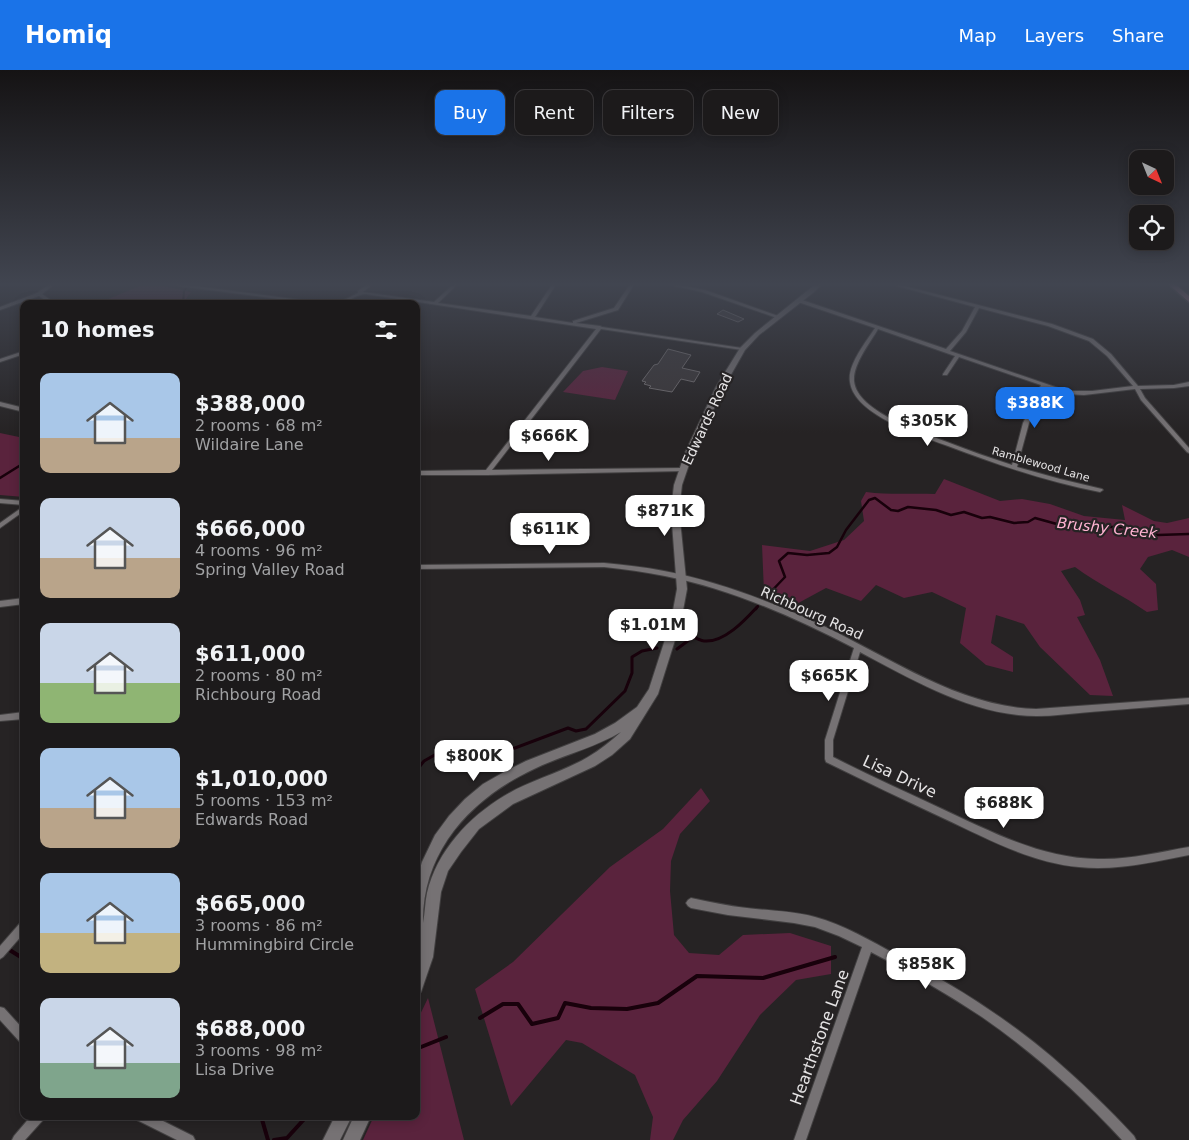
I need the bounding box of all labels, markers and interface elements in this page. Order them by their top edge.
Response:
text: Homiq [25,21,112,49]
text: Map [958,25,996,46]
text: Layers [1024,25,1084,46]
text: Share [1112,25,1164,46]
chip: Buy [435,90,505,135]
chip: Rent [515,90,593,135]
chip: Filters [603,90,693,135]
chip: New [703,90,778,135]
north arrow [1129,150,1174,195]
map controls [1129,150,1174,250]
button: locate [1129,205,1174,250]
icon: filters [372,316,400,344]
text: 10 homes [40,318,155,342]
street label: Edwards Road [679,371,735,467]
pin: $388K [1000,386,1070,429]
text: $388,000 [195,392,305,416]
icon: home [80,393,140,453]
text: $388K [1007,393,1063,412]
pin: $305K [893,404,963,447]
text: $305K [900,411,956,430]
text: 2 rooms · 68 m² [195,416,323,435]
pin: $666K [514,420,584,462]
text: $666K [521,426,577,445]
text: Wildaire Lane [195,435,304,454]
street label: Ramblewood Lane [990,444,1092,485]
pin: $871K [630,494,700,537]
text: $871K [637,501,693,520]
pin: $611K [515,512,585,555]
water label: Brushy Creek [1056,514,1159,542]
text: $666,000 [195,517,305,541]
icon: home [80,518,140,578]
text: $611K [522,519,578,538]
text: 4 rooms · 96 m² [195,541,323,560]
text: Spring Valley Road [195,560,345,579]
street label: Richbourg Road [758,583,866,643]
pin: $1.01M [612,608,694,651]
text: $1.01M [620,615,686,634]
text: $611,000 [195,642,305,666]
icon: home [80,643,140,703]
pin: $665K [794,660,864,702]
text: 2 rooms · 80 m² [195,666,323,685]
text: $665K [801,666,857,685]
text: Richbourg Road [195,685,321,704]
pin: $800K [439,740,509,782]
text: $800K [446,746,502,765]
street label: Lisa Drive [860,751,940,802]
text: $1,010,000 [195,767,328,791]
icon: home [80,768,140,828]
pin: $688K [969,786,1039,829]
text: 5 rooms · 153 m² [195,791,333,810]
text: $688K [976,793,1032,812]
text: Edwards Road [195,810,308,829]
text: $665,000 [195,892,305,916]
icon: home [80,893,140,953]
text: 3 rooms · 86 m² [195,916,323,935]
text: Hummingbird Circle [195,935,354,954]
pin: $858K [891,948,961,990]
text: $858K [898,954,954,973]
street label: Hearthstone Lane [786,967,853,1108]
text: $688,000 [195,1017,305,1041]
icon: home [80,1018,140,1078]
text: 3 rooms · 98 m² [195,1041,323,1060]
text: Lisa Drive [195,1060,274,1079]

